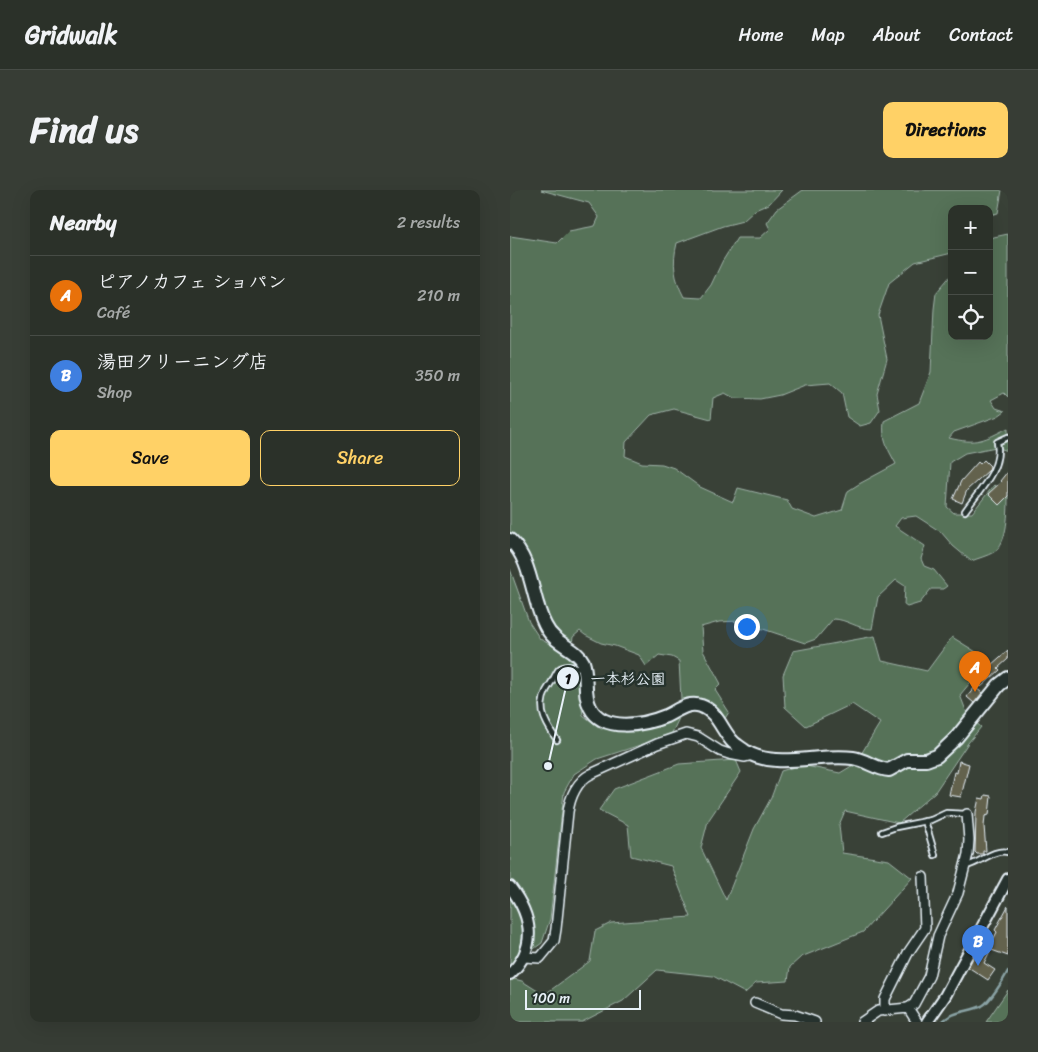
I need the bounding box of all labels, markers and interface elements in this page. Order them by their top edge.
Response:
text: Gridwalk [25,14,117,56]
text: Home [739,19,784,51]
text: Map [812,19,845,51]
text: About [873,19,921,51]
text: Contact [949,19,1013,51]
text: Find us [30,99,138,161]
button: Directions [883,102,1008,158]
text: Nearby [50,204,116,242]
map controls [948,205,993,340]
button: + [948,205,993,250]
text: 2 results [397,208,460,237]
button: − [948,250,993,295]
text: ピアノカフェ ショパン [97,265,287,298]
text: A [61,281,71,310]
text: 210 m [417,281,460,310]
button: locate [948,295,993,340]
text: Café [97,298,130,327]
text: 湯田クリーニング店 [97,345,268,378]
text: B [61,361,71,390]
text: 350 m [415,361,460,390]
text: Shop [97,378,132,407]
button: Save [50,430,250,486]
button: Share [260,430,460,486]
your location [734,614,760,640]
pin: A [959,651,991,692]
callout: 一本杉公園 [556,663,676,693]
text: 1 [565,666,572,692]
text: 一本杉公園 [590,666,666,692]
pin: B [962,925,994,966]
text: 100 m [532,986,570,1011]
scale bar [525,987,641,1010]

